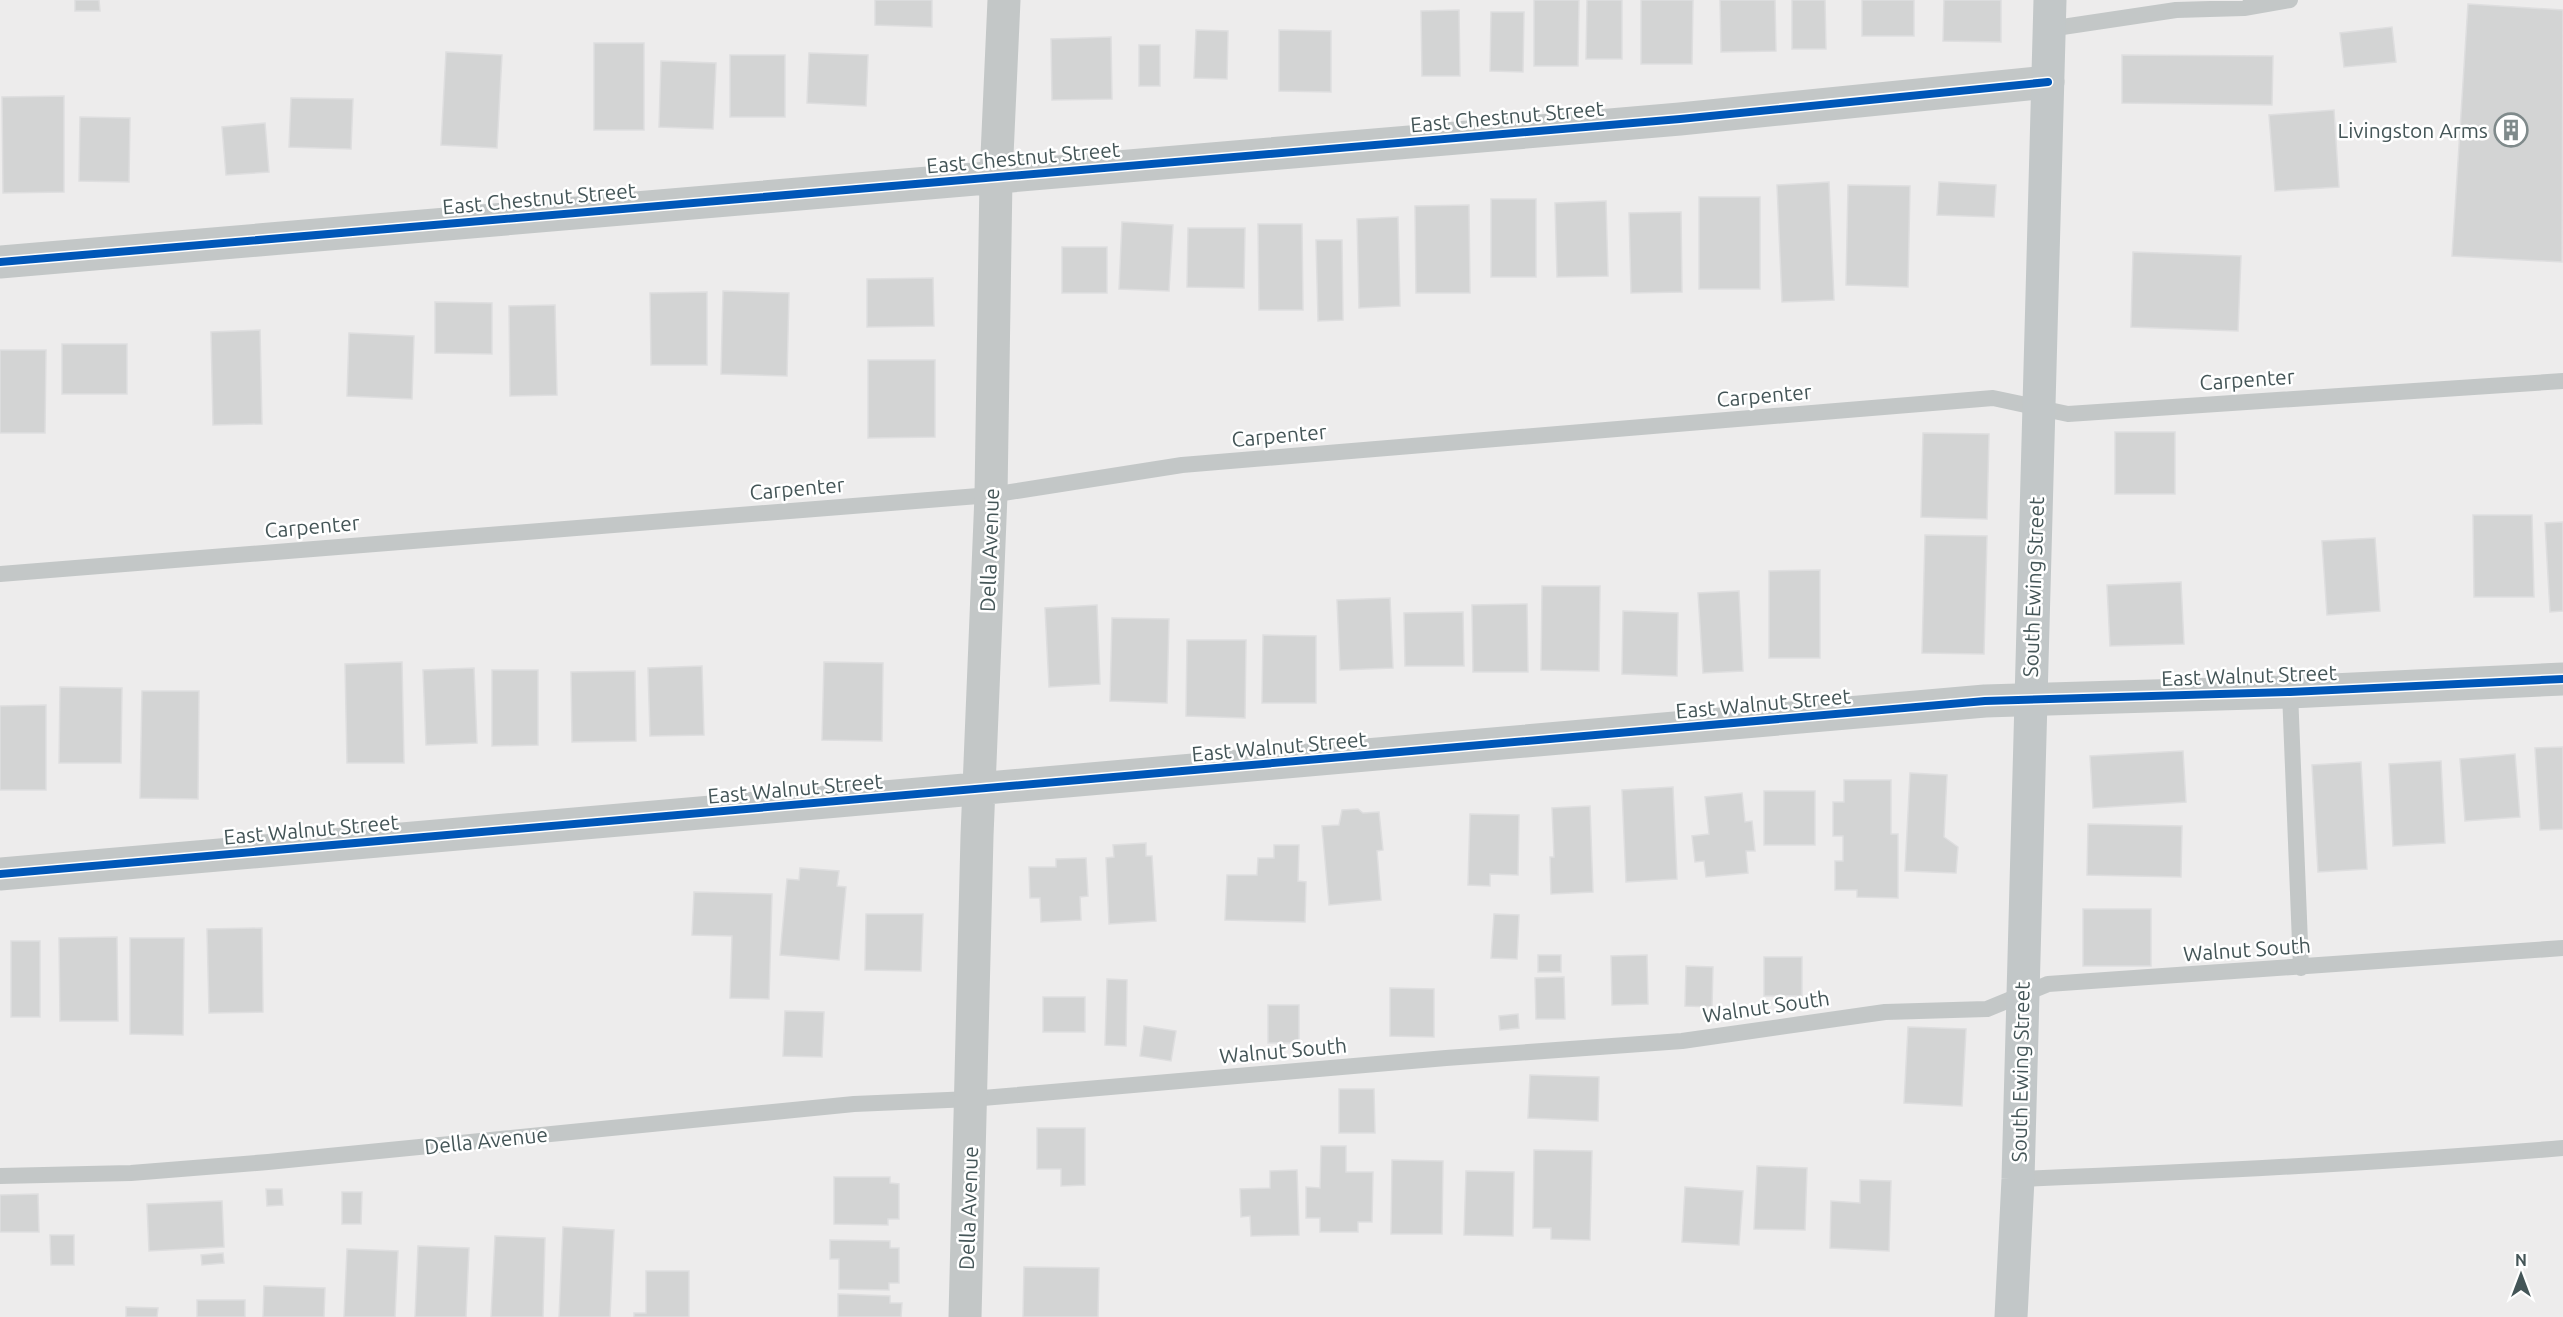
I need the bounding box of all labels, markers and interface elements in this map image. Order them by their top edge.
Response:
street label: East Chestnut Street [1409,96,1605,136]
building icon: Livingston Arms [2493,112,2529,148]
place label: Livingston Arms [2338,118,2488,142]
street label: East Chestnut Street [925,137,1121,177]
street label: East Chestnut Street [441,178,637,218]
street label: Carpenter [2199,364,2295,394]
street label: Carpenter [1715,379,1813,411]
street label: Carpenter [1230,419,1328,451]
street label: Carpenter [748,472,846,504]
street label: Della Avenue [975,488,1003,612]
street label: South Ewing Street [2018,496,2048,678]
street label: Carpenter [263,510,361,542]
street label: East Walnut Street [2161,660,2337,690]
street label: East Walnut Street [1674,683,1852,723]
street label: East Walnut Street [1190,726,1368,766]
street label: East Walnut Street [706,768,884,808]
street label: East Walnut Street [222,809,400,849]
street label: Walnut South [2182,933,2312,965]
street label: South Ewing Street [2006,981,2034,1163]
street label: Walnut South [1701,985,1831,1027]
street label: Walnut South [1218,1032,1348,1068]
street label: Della Avenue [423,1122,549,1158]
street label: Della Avenue [954,1146,982,1270]
north arrow [2491,1245,2551,1305]
text: N [2515,1251,2527,1269]

